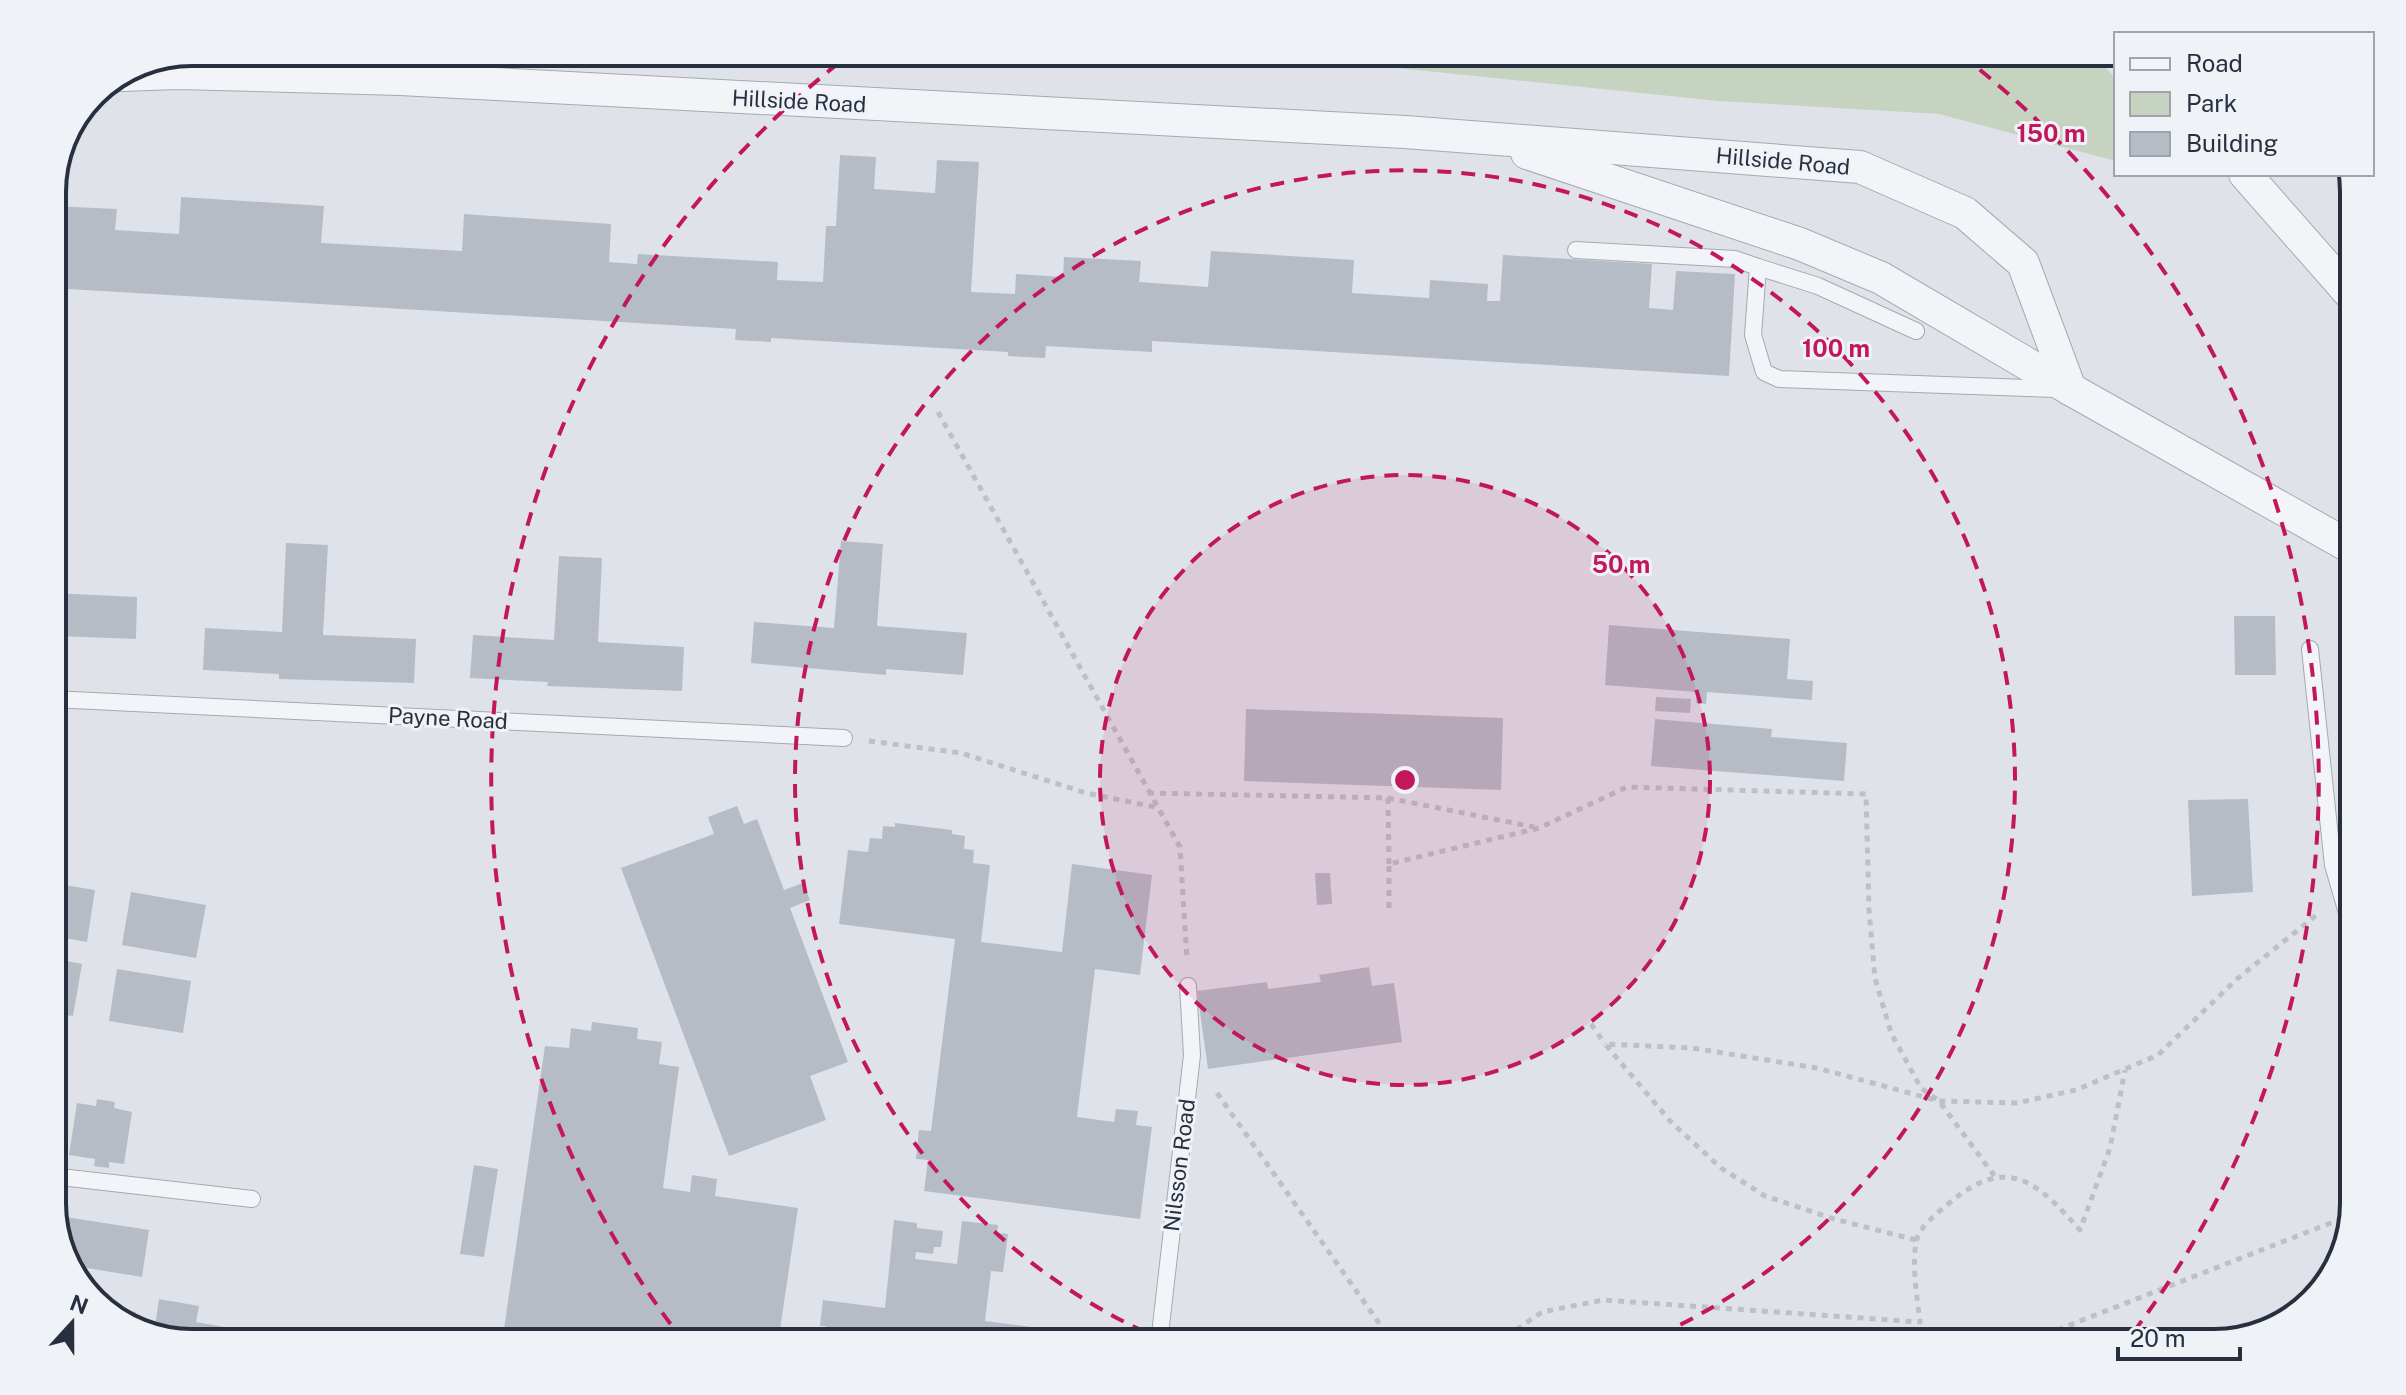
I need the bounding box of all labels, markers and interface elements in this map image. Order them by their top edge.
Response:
legend [2114,32,2374,176]
text: Road [2186,49,2243,77]
street label: Hillside Road [731,84,867,118]
text: Park [2186,89,2237,117]
text: 150 m [2017,119,2085,147]
text: Building [2186,129,2278,157]
street label: Hillside Road [1715,142,1851,180]
text: 100 m [1802,334,1870,362]
text: 50 m [1592,550,1650,578]
street label: Payne Road [387,702,509,734]
centre of rings [1391,766,1419,794]
street label: Nilsson Road [1158,1097,1200,1233]
north arrow [32,1283,112,1363]
text: N [66,1289,92,1320]
scale bar [2118,1311,2240,1361]
text: 20 m [2130,1324,2186,1352]

